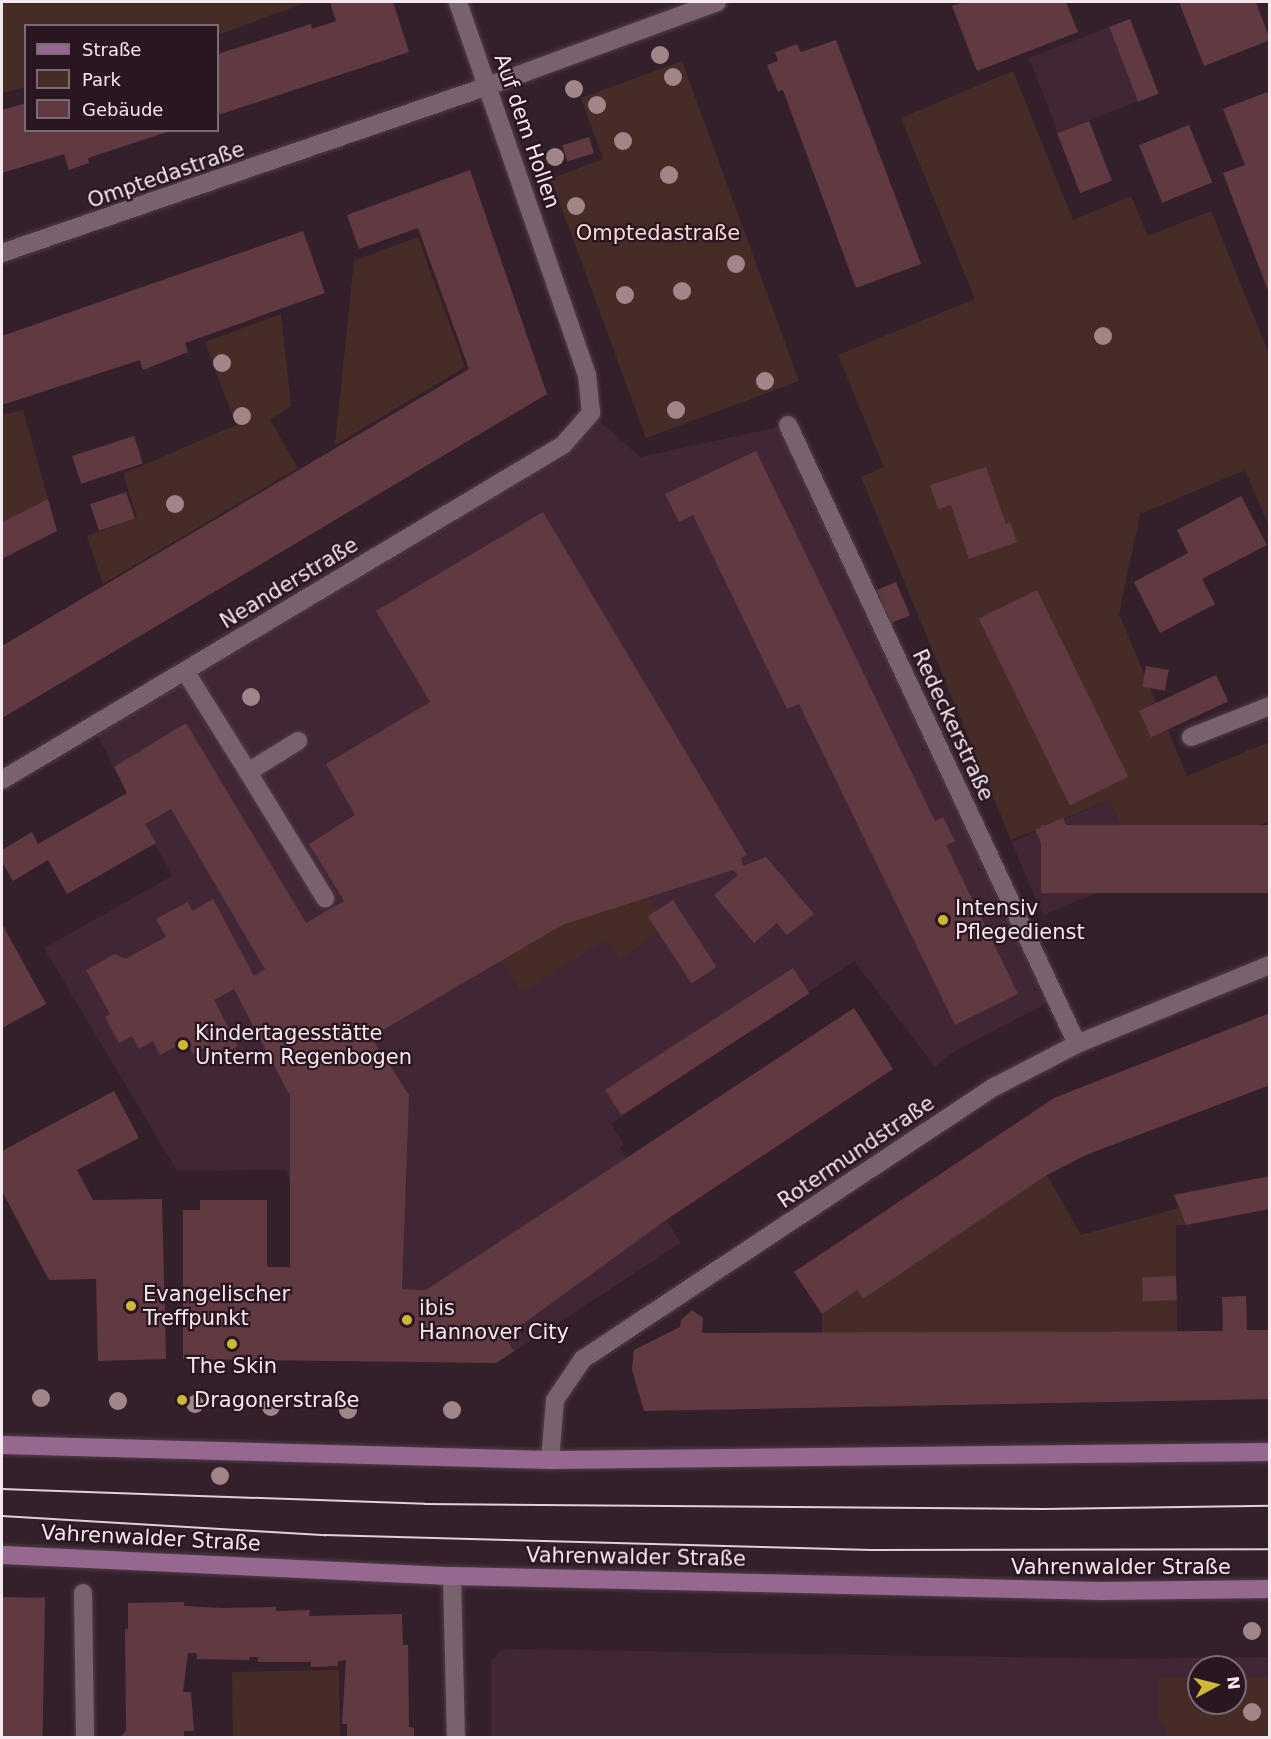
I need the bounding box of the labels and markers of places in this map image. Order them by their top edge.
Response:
place label: Intensiv Pflegedienst [955,895,1085,945]
marker: Intensiv Pflegedienst [936,913,950,927]
place label: Kindertagesstätte Unterm Regenbogen [195,1020,412,1070]
marker: Kindertagesstätte Unterm Regenbogen [176,1038,190,1052]
place label: Evangelischer Treffpunkt [143,1281,290,1331]
place label: ibis Hannover City [419,1295,569,1345]
marker: Evangelischer Treffpunkt [124,1299,138,1313]
marker: ibis Hannover City [400,1313,414,1327]
marker: The Skin [225,1337,239,1351]
place label: The Skin [187,1353,277,1379]
place label: Dragonerstraße [194,1387,360,1413]
marker: Dragonerstraße [175,1393,189,1407]

